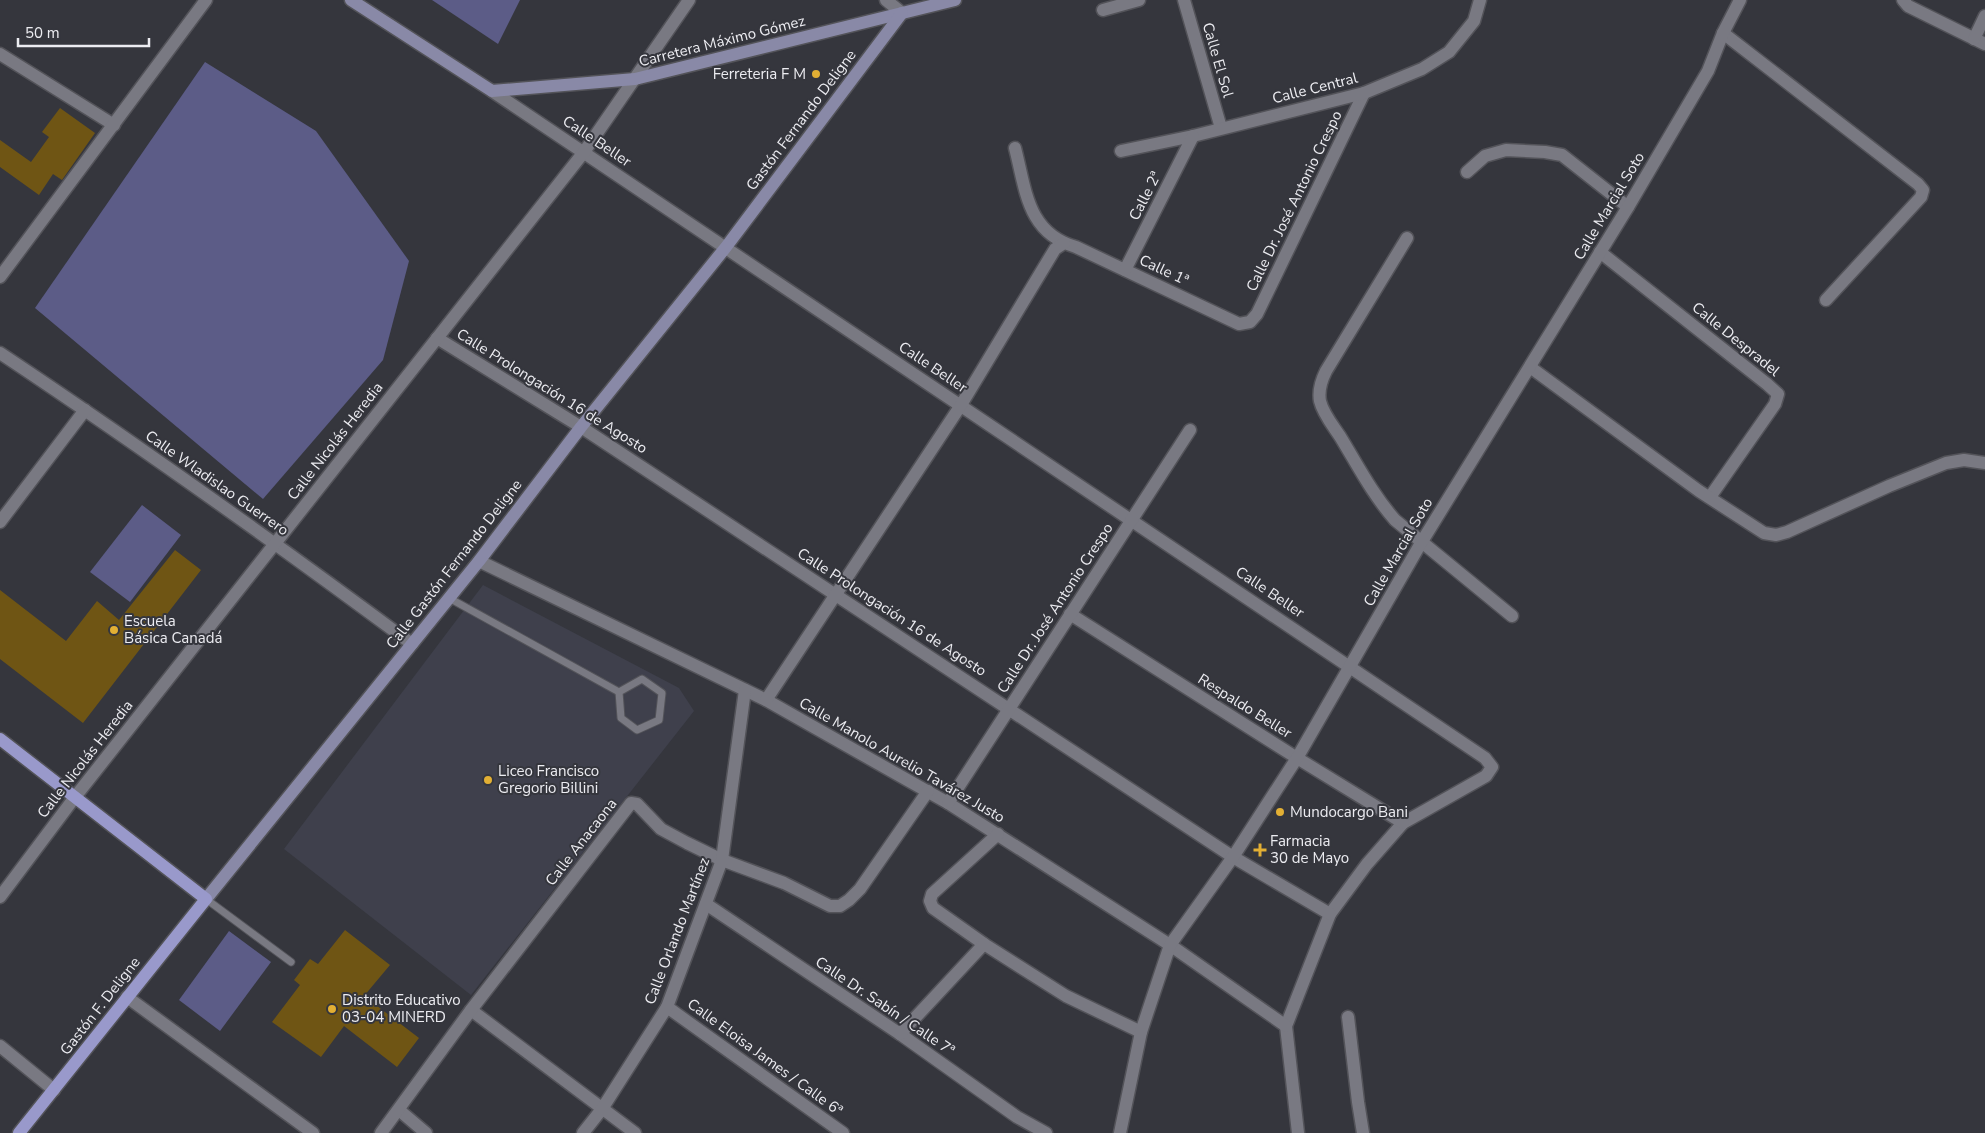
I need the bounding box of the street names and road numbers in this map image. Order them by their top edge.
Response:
street label: Carretera Máximo Gómez [637,11,807,71]
street label: Calle El Sol [1198,20,1238,101]
street label: Gastón Fernando Deligne [741,46,861,194]
street label: Calle Central [1270,68,1360,108]
street label: Calle Dr. José Antonio Crespo [1241,107,1347,295]
street label: Calle Beller [559,111,636,172]
street label: Calle Marcial Soto [1569,148,1649,264]
street label: Calle 2ª [1124,168,1166,224]
street label: Calle 1ª [1136,250,1192,290]
street label: Calle Despradel [1688,297,1785,381]
street label: Calle Prolongación 16 de Agosto [453,324,651,458]
street label: Calle Beller [895,337,972,398]
street label: Calle Nicolás Heredia [283,378,387,504]
street label: Calle Wladislao Guerrero [141,426,293,540]
street label: Calle Gastón Fernando Deligne [382,475,526,653]
street label: Calle Marcial Soto [1359,494,1437,610]
street label: Calle Dr. José Antonio Crespo [992,519,1118,697]
street label: Calle Prolongación 16 de Agosto [794,543,990,681]
street label: Calle Beller [1232,562,1309,623]
street label: Respaldo Beller [1194,669,1296,743]
street label: Calle Manolo Aurelio Tavárez Justo [795,693,1009,827]
street label: Calle Nicolás Heredia [33,696,137,822]
street label: Calle Anacaona [541,794,621,890]
street label: Calle Orlando Martínez [640,855,714,1007]
street label: Calle Dr. Sabín / Calle 7ª [811,952,959,1060]
street label: Gastón F. Deligne [55,953,145,1059]
street label: Calle Eloisa James / Calle 6ª [683,994,847,1120]

